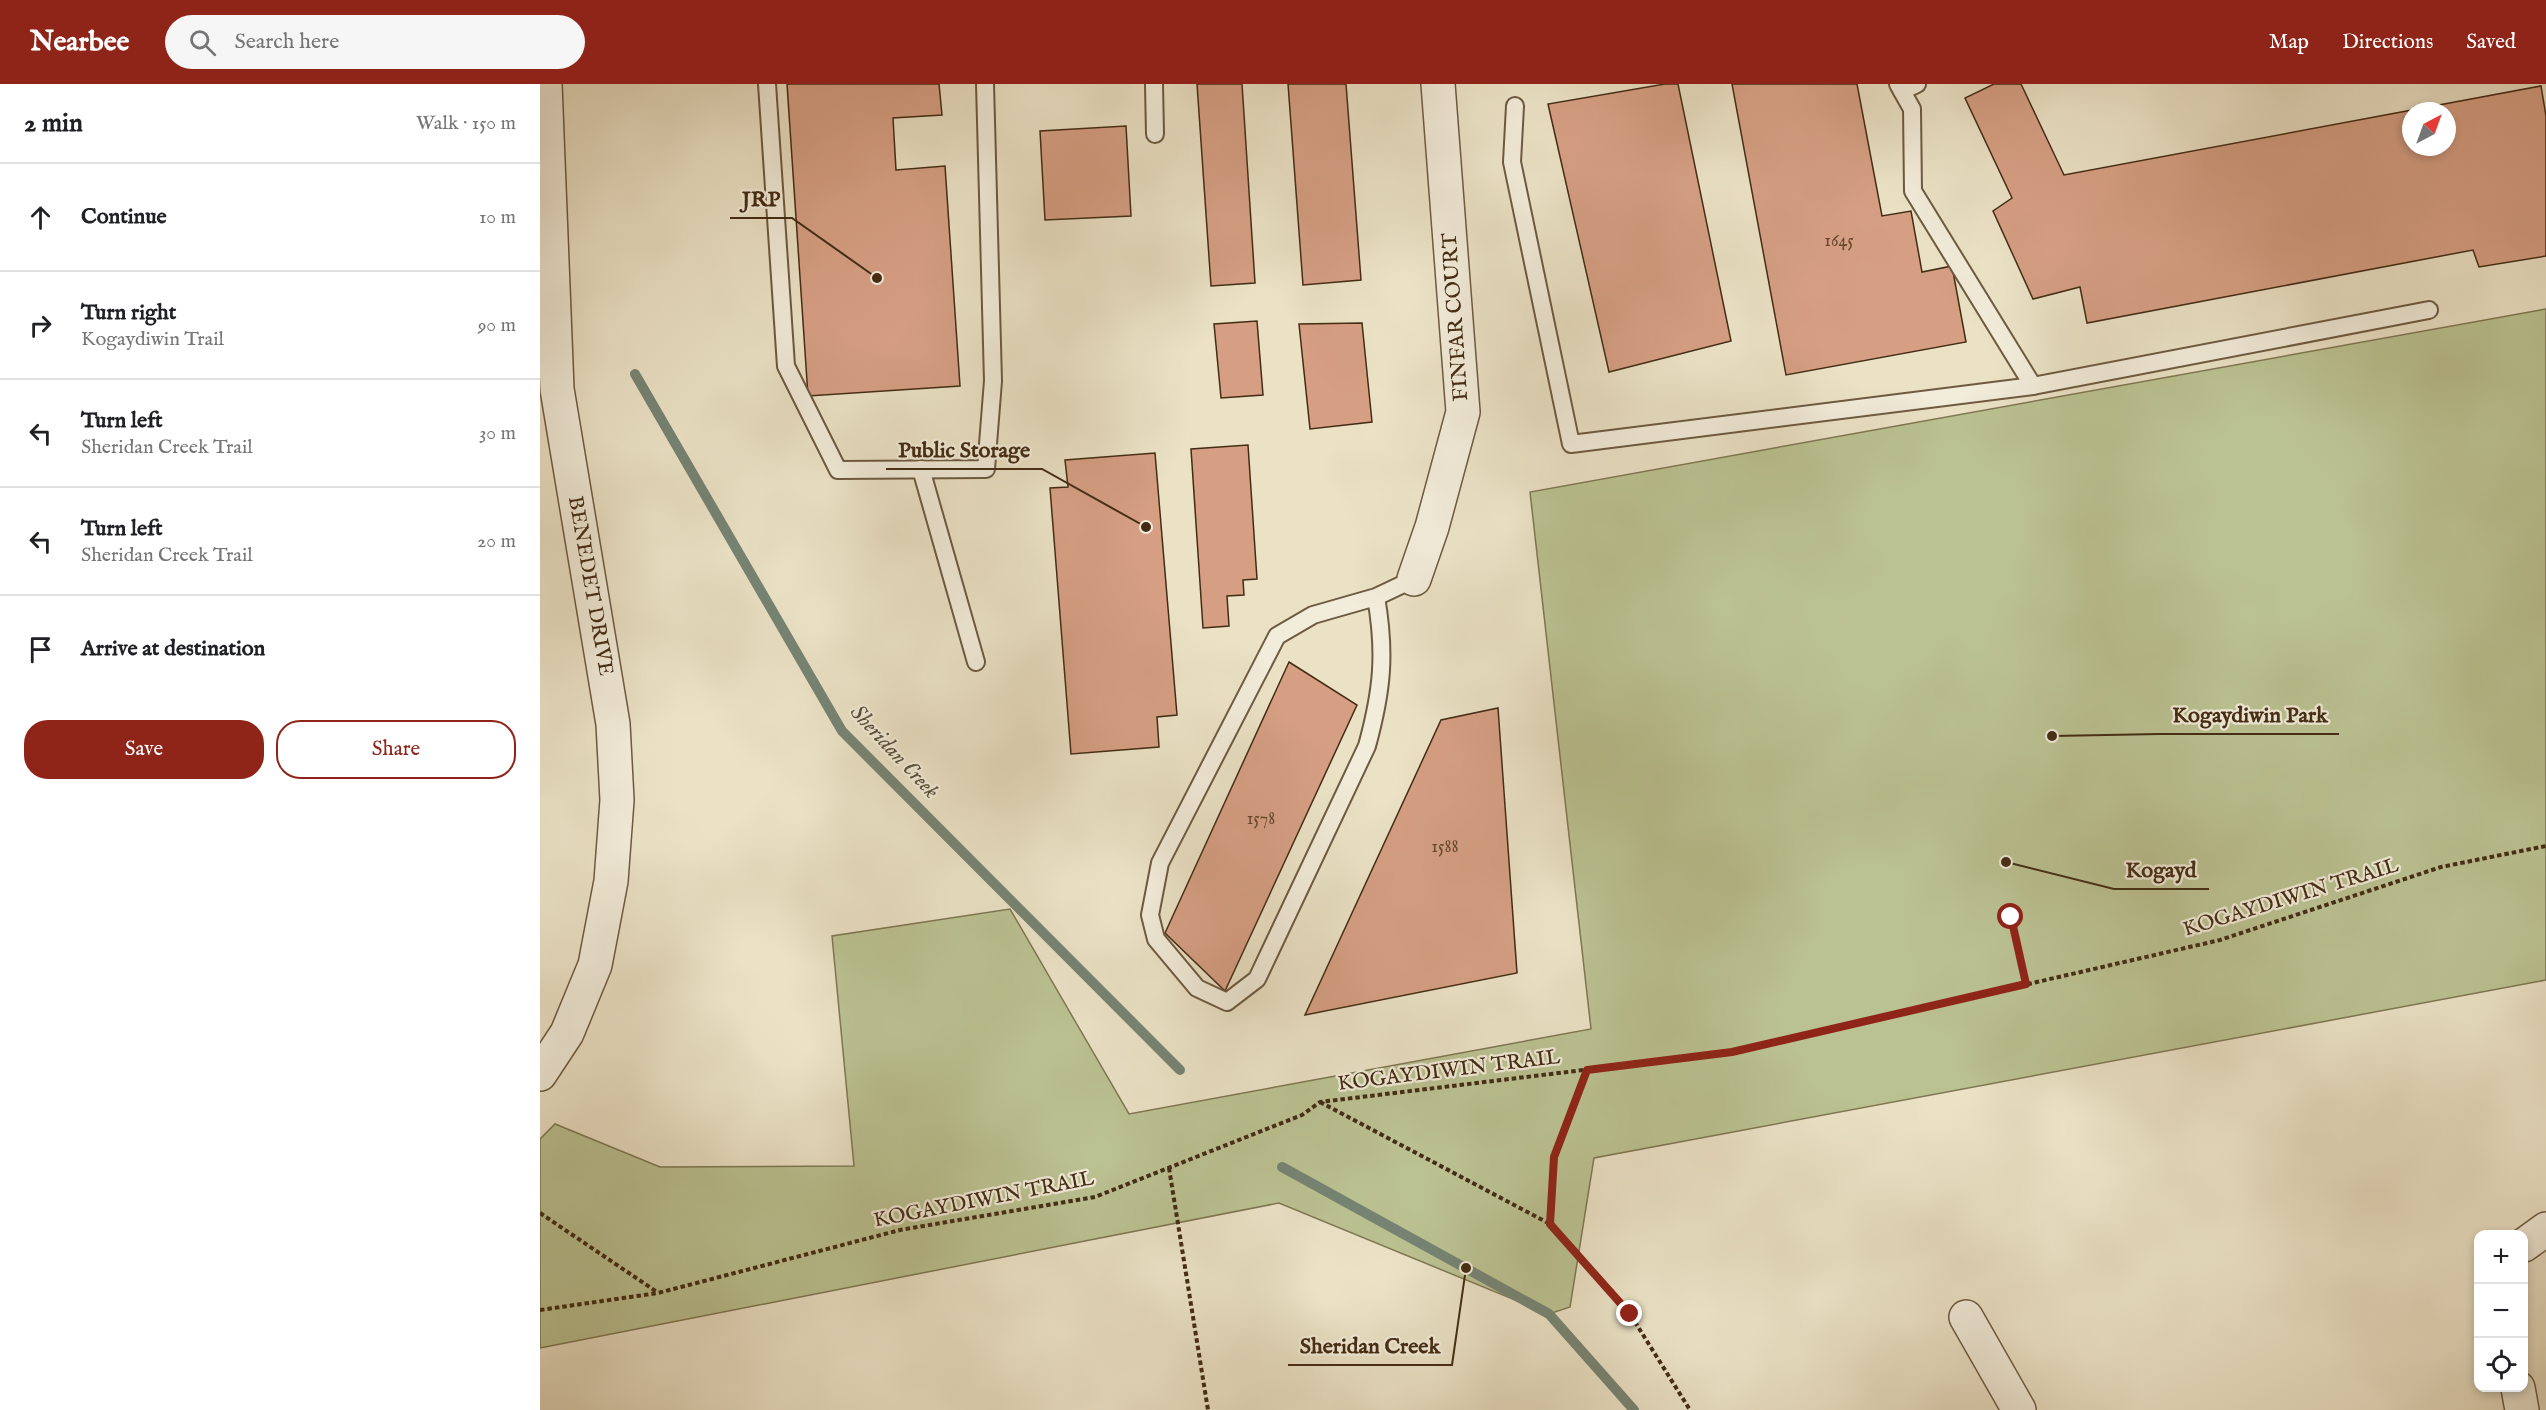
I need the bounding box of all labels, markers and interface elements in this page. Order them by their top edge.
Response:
search box [165,15,585,69]
text: Nearbee [30,25,129,60]
icon: search [186,26,219,59]
text: Search here [234,28,339,56]
text: Map [2269,29,2309,56]
text: Directions [2342,29,2433,56]
text: Saved [2466,29,2516,56]
north arrow [2402,102,2456,156]
text: 2 min [24,107,83,140]
text: Walk · 150 m [416,111,516,136]
callout: JRP [730,178,792,218]
text: JRP [739,186,780,214]
icon: ahead [24,201,57,234]
text: Continue [81,203,167,231]
text: 10 m [479,205,516,230]
house number: 1645 [1824,230,1854,253]
street label: FINFAR COURT [1437,231,1475,402]
text: Turn right [81,299,176,327]
icon: right [24,309,57,342]
text: 90 m [478,313,516,338]
text: Kogaydiwin Trail [81,327,224,352]
text: Turn left [81,407,163,435]
icon: left [24,417,57,450]
text: 30 m [479,421,516,446]
callout: Public Storage [886,429,1042,469]
text: Sheridan Creek Trail [81,435,253,460]
text: Public Storage [898,437,1030,465]
street label: BENEDET DRIVE [561,494,619,678]
text: Turn left [81,515,163,543]
icon: left [24,525,57,558]
text: 20 m [477,529,516,554]
text: Sheridan Creek Trail [81,543,253,568]
icon: arrive [24,633,57,666]
text: Arrive at destination [81,635,265,663]
callout: Kogaydiwin Park [2160,694,2339,734]
water label: Sheridan Creek [843,699,945,805]
text: Kogaydiwin Park [2172,702,2329,730]
button: Save [24,720,264,779]
button: Share [276,720,516,779]
house number: 1578 [1247,808,1275,831]
house number: 1588 [1431,836,1459,859]
callout: Kogayd [2114,849,2209,889]
street label: KOGAYDIWIN TRAIL [2180,852,2402,944]
text: Kogayd [2126,857,2198,885]
route start [1997,903,2023,929]
street label: KOGAYDIWIN TRAIL [1336,1044,1562,1098]
street label: KOGAYDIWIN TRAIL [871,1165,1097,1235]
map controls [2474,1230,2528,1392]
button: + [2474,1230,2528,1284]
button: − [2474,1284,2528,1338]
route end [1616,1300,1642,1326]
callout: Sheridan Creek [1288,1325,1452,1365]
text: Sheridan Creek [1300,1333,1441,1361]
button: locate [2474,1338,2528,1392]

